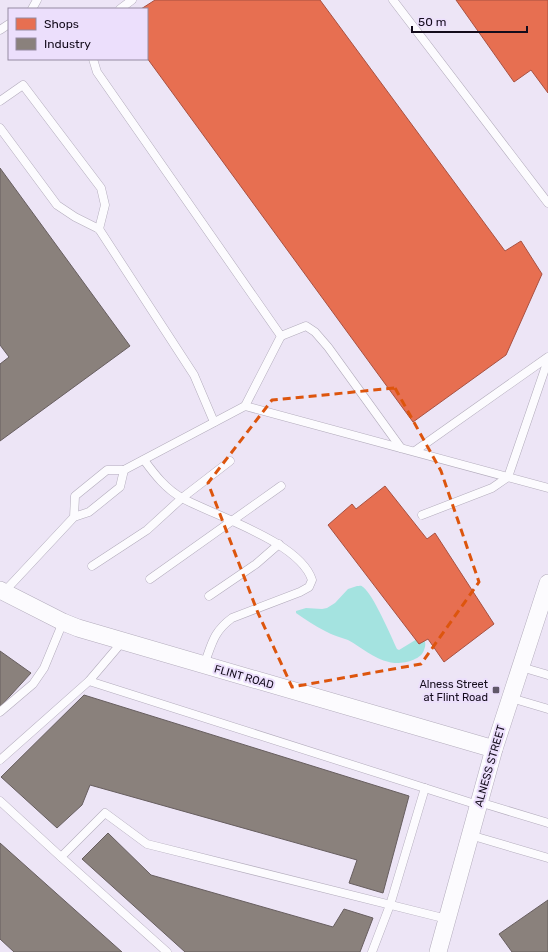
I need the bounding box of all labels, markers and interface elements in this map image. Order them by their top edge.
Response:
legend [8,8,148,60]
scale bar [412,8,527,34]
text: 50 m [418,15,446,29]
text: Shops [44,17,79,31]
text: Industry [44,37,91,51]
street label: FLINT ROAD [213,662,275,692]
place label: Alness Street at Flint Road [419,678,489,704]
marker: Alness Street at Flint Road [491,685,501,695]
street label: ALNESS STREET [472,723,508,808]

